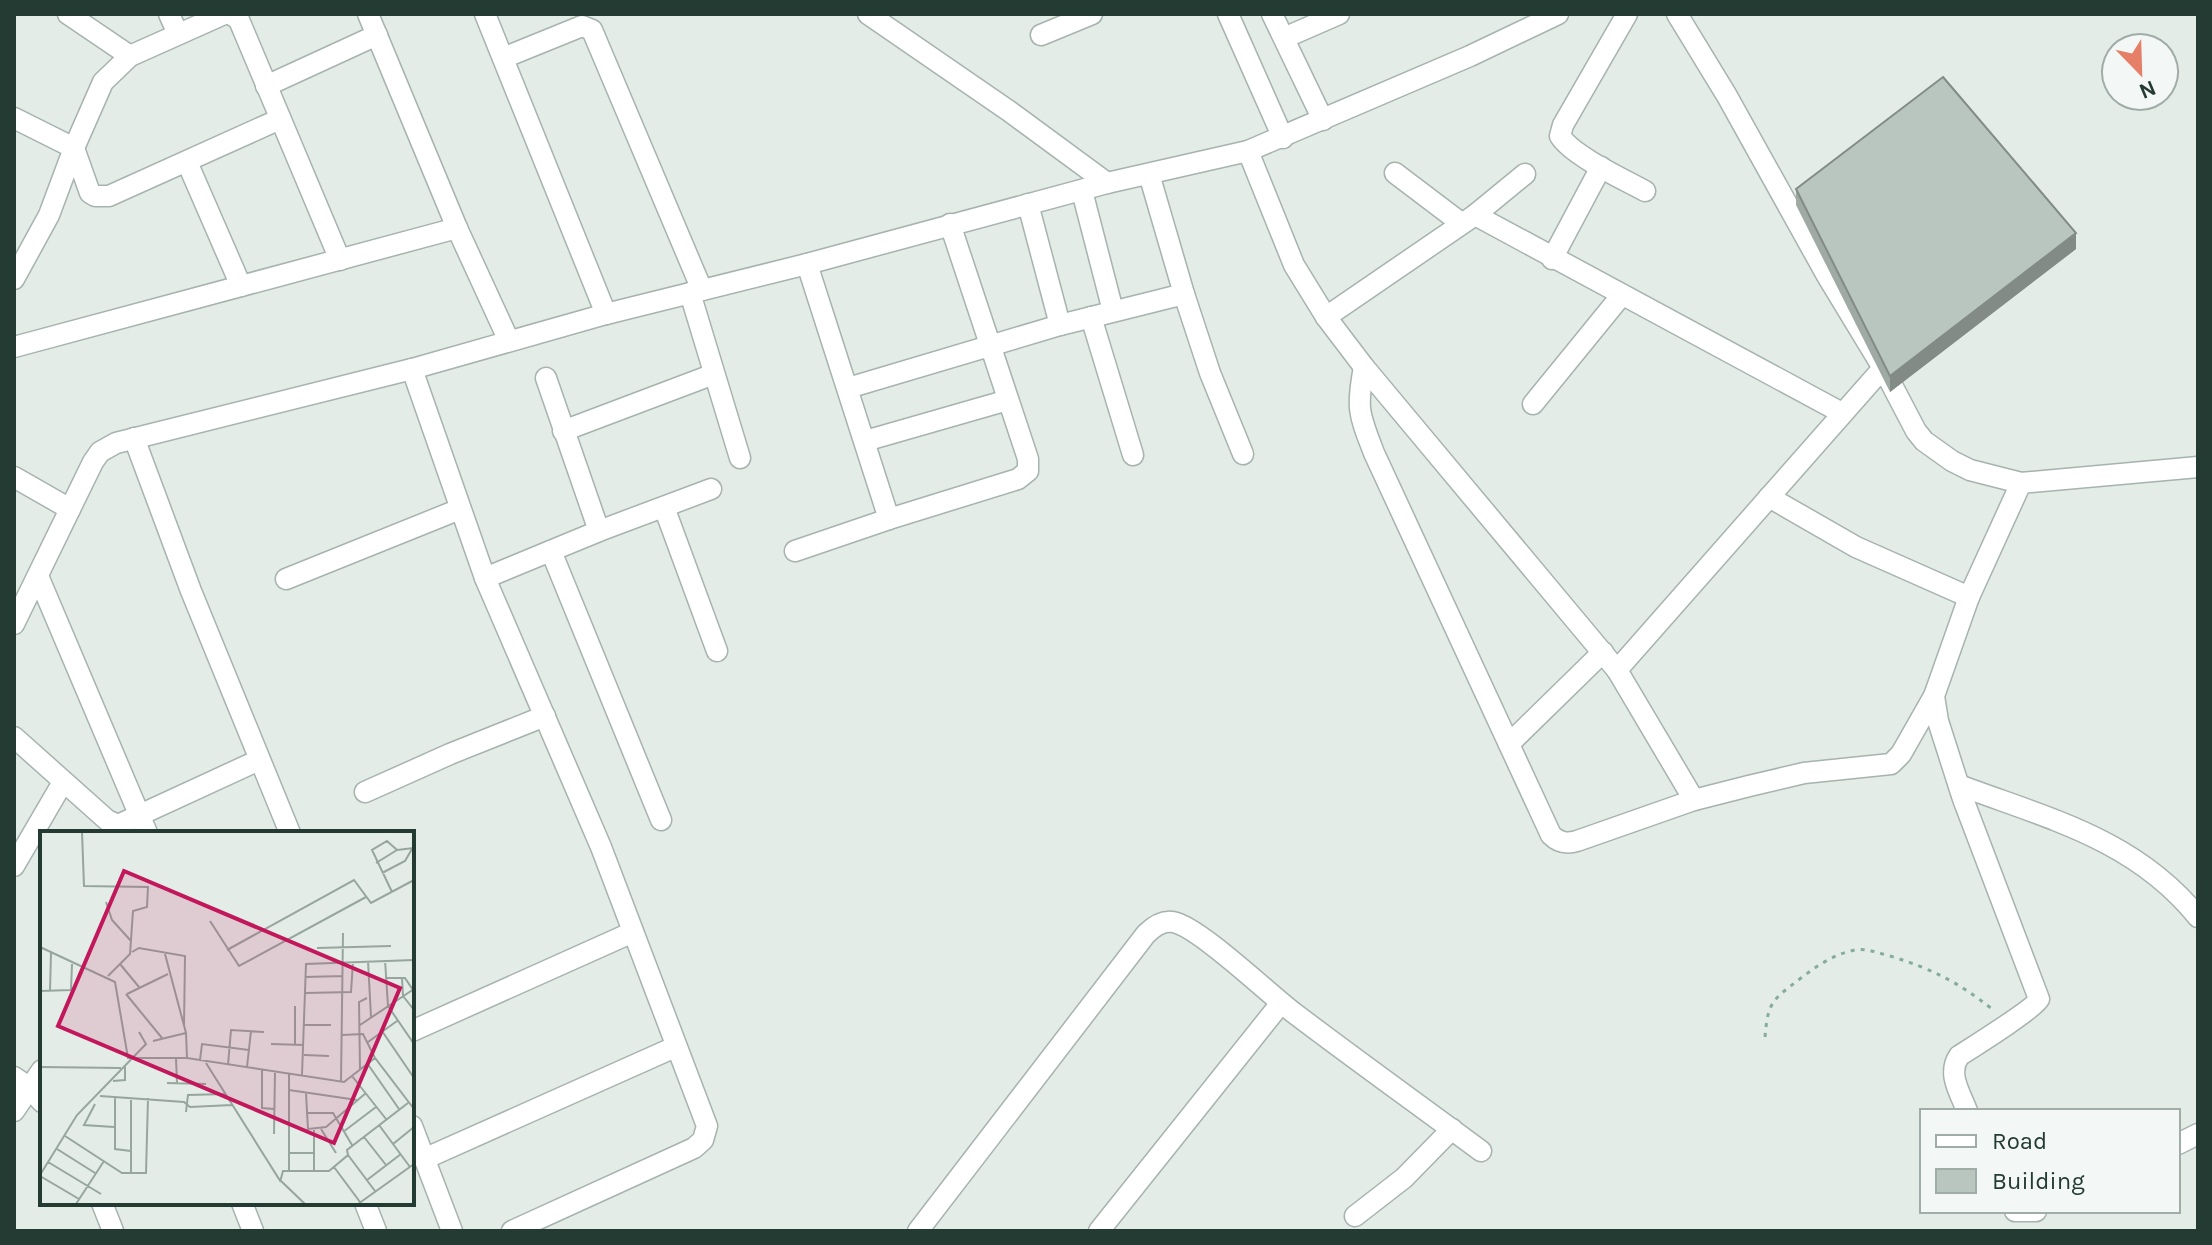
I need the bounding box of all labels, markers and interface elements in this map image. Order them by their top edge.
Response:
north arrow [2100,32,2180,112]
text: N [2135,74,2160,105]
inset map [40,831,414,1205]
legend [1920,1109,2180,1213]
text: Road [1992,1127,2047,1155]
text: Building [1992,1167,2085,1195]

